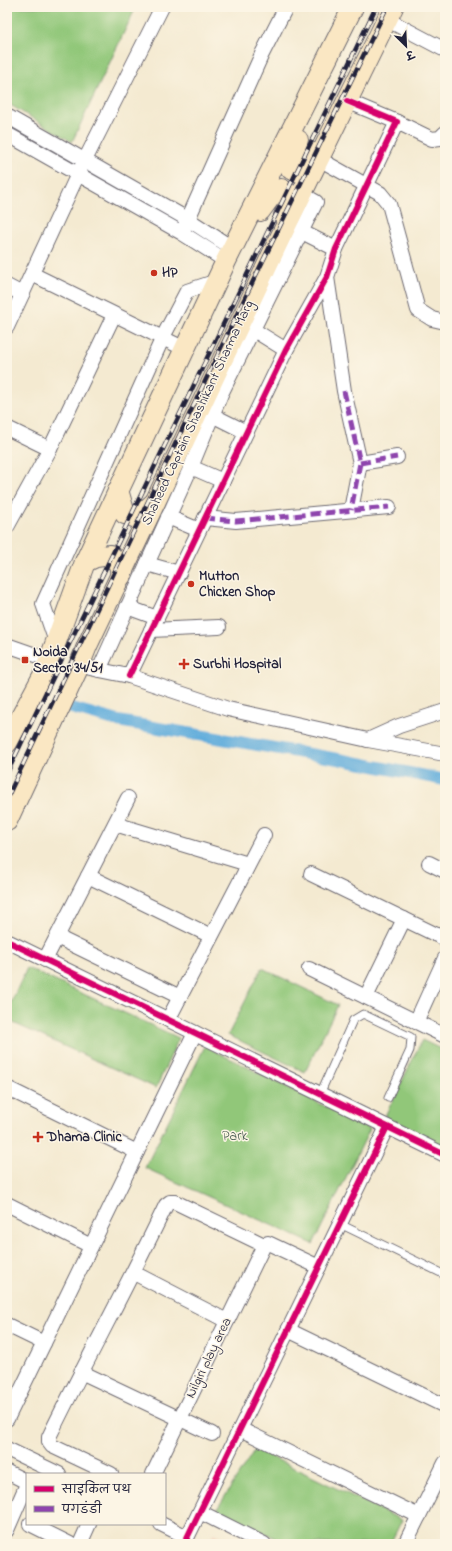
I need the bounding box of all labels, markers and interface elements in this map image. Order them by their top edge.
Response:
north arrow [386,26,426,66]
text: उ [402,45,417,64]
place label: HP [162,263,178,284]
marker: HP [149,268,159,278]
street label: Shaheed Captain Shashikant Sharma Marg [136,297,260,529]
place label: Mutton Chicken Shop [199,566,276,603]
marker: Mutton Chicken Shop [186,579,196,589]
place label: Noida Sector 34/51 [33,642,103,679]
place label: Surbhi Hospital [193,654,282,675]
marker: Noida Sector 34/51 [20,655,30,665]
marker: Surbhi Hospital [178,658,190,670]
park label: Park [222,1126,249,1147]
place label: Dhama Clinic [46,1127,122,1148]
marker: Dhama Clinic [32,1131,44,1143]
street label: Nilgiri play area [180,1314,239,1402]
legend [26,1473,166,1525]
text: साइकिल पथ [61,1480,132,1499]
text: पगडंडी [61,1500,103,1519]

